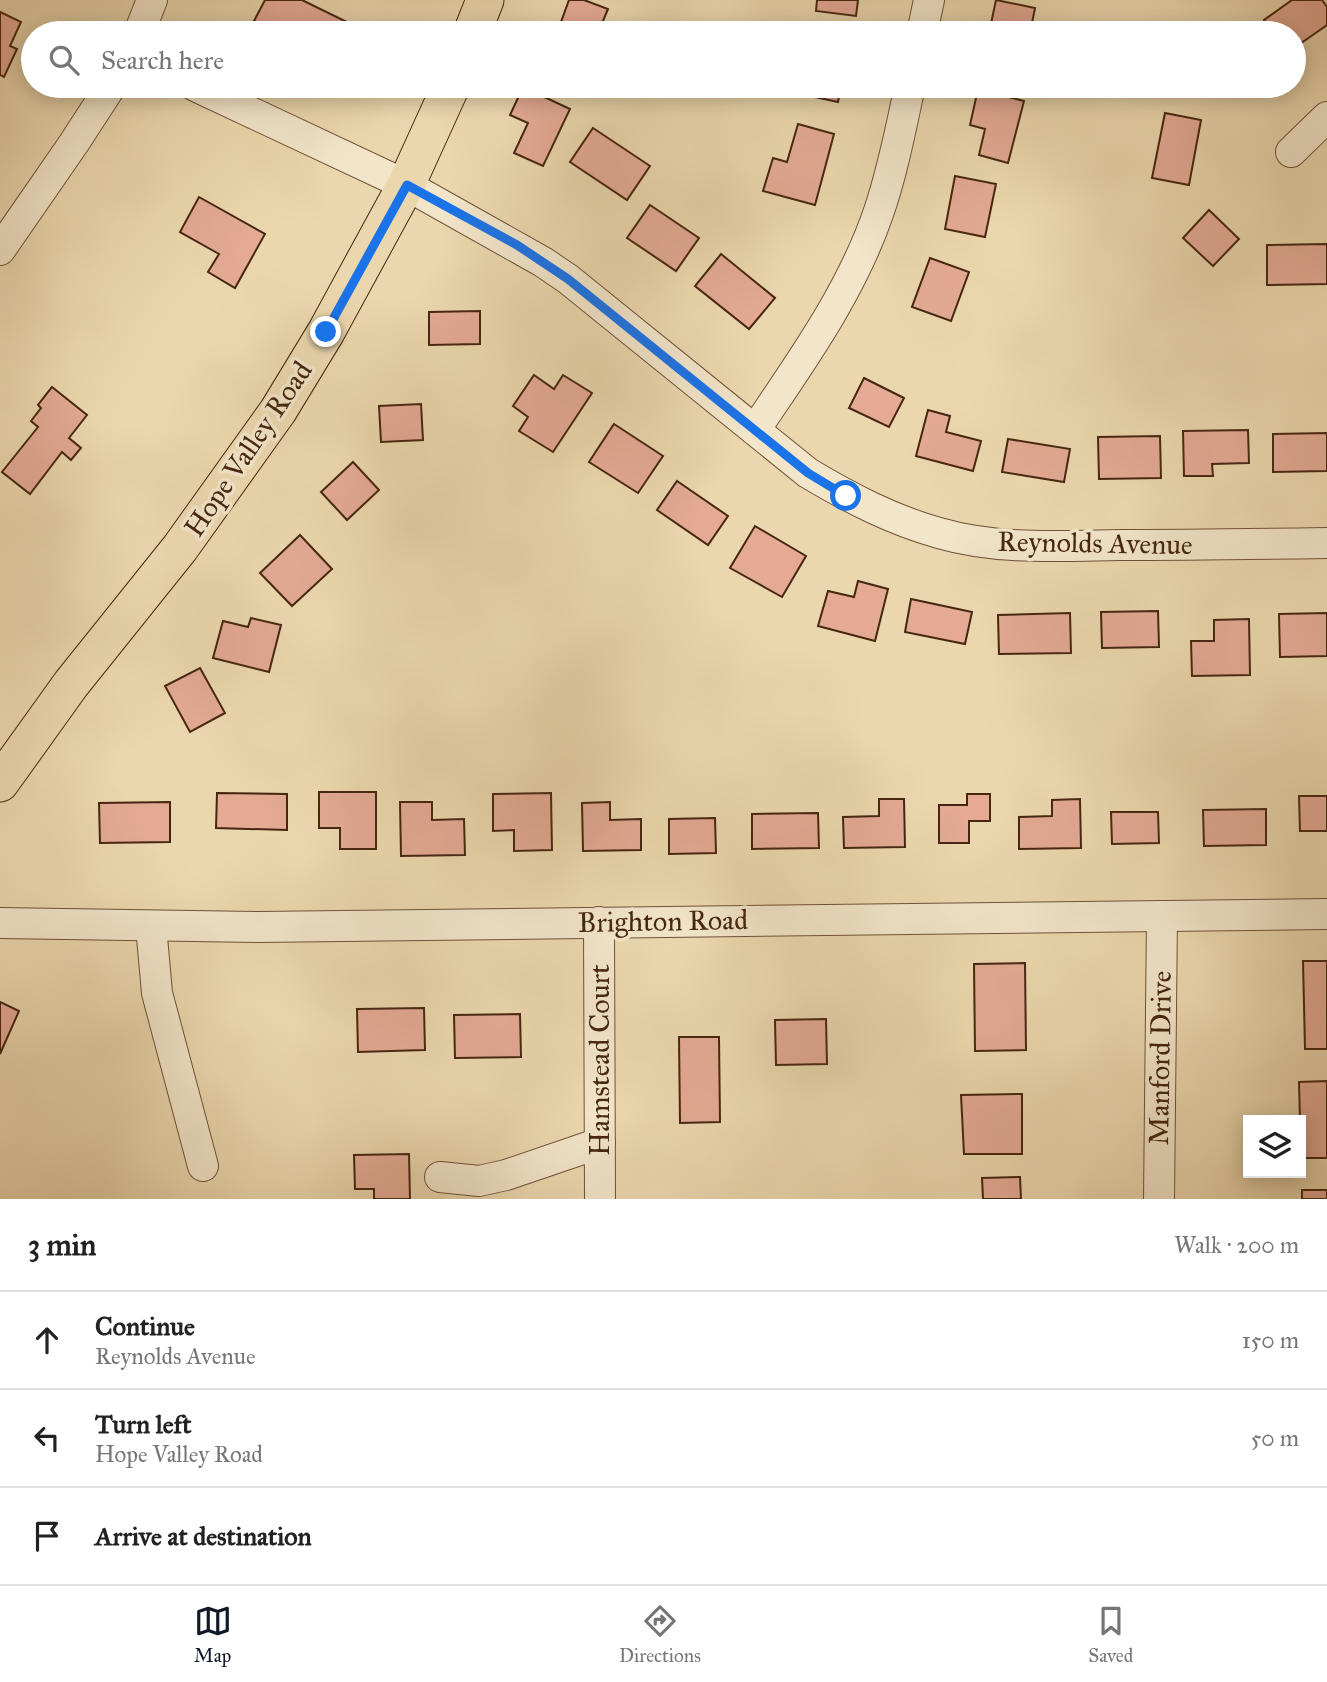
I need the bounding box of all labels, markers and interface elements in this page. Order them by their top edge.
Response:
search box [21,21,1306,98]
icon: search [45,41,83,79]
text: Search here [101,44,224,76]
route end [310,316,341,347]
street label: Hope Valley Road [176,354,320,544]
route start [830,480,861,511]
street label: Reynolds Avenue [997,524,1193,562]
street label: Brighton Road [578,902,748,940]
street label: Hamstead Court [582,964,617,1156]
street label: Manford Drive [1141,970,1179,1146]
map controls [1243,1115,1306,1178]
button: layers [1243,1115,1306,1178]
text: 3 min [28,1227,96,1263]
text: Walk · 200 m [1174,1231,1299,1259]
text: Continue [95,1310,195,1342]
icon: ahead [28,1321,66,1359]
text: 150 m [1242,1326,1299,1354]
text: Reynolds Avenue [95,1342,255,1370]
text: Turn left [95,1408,191,1440]
icon: left [28,1419,66,1457]
text: 50 m [1251,1424,1299,1452]
text: Hope Valley Road [95,1440,263,1468]
icon: arrive [28,1517,66,1555]
text: Arrive at destination [95,1520,312,1552]
tab: Map [194,1602,232,1667]
tab: Directions [619,1602,701,1667]
tab: Saved [1088,1602,1133,1667]

